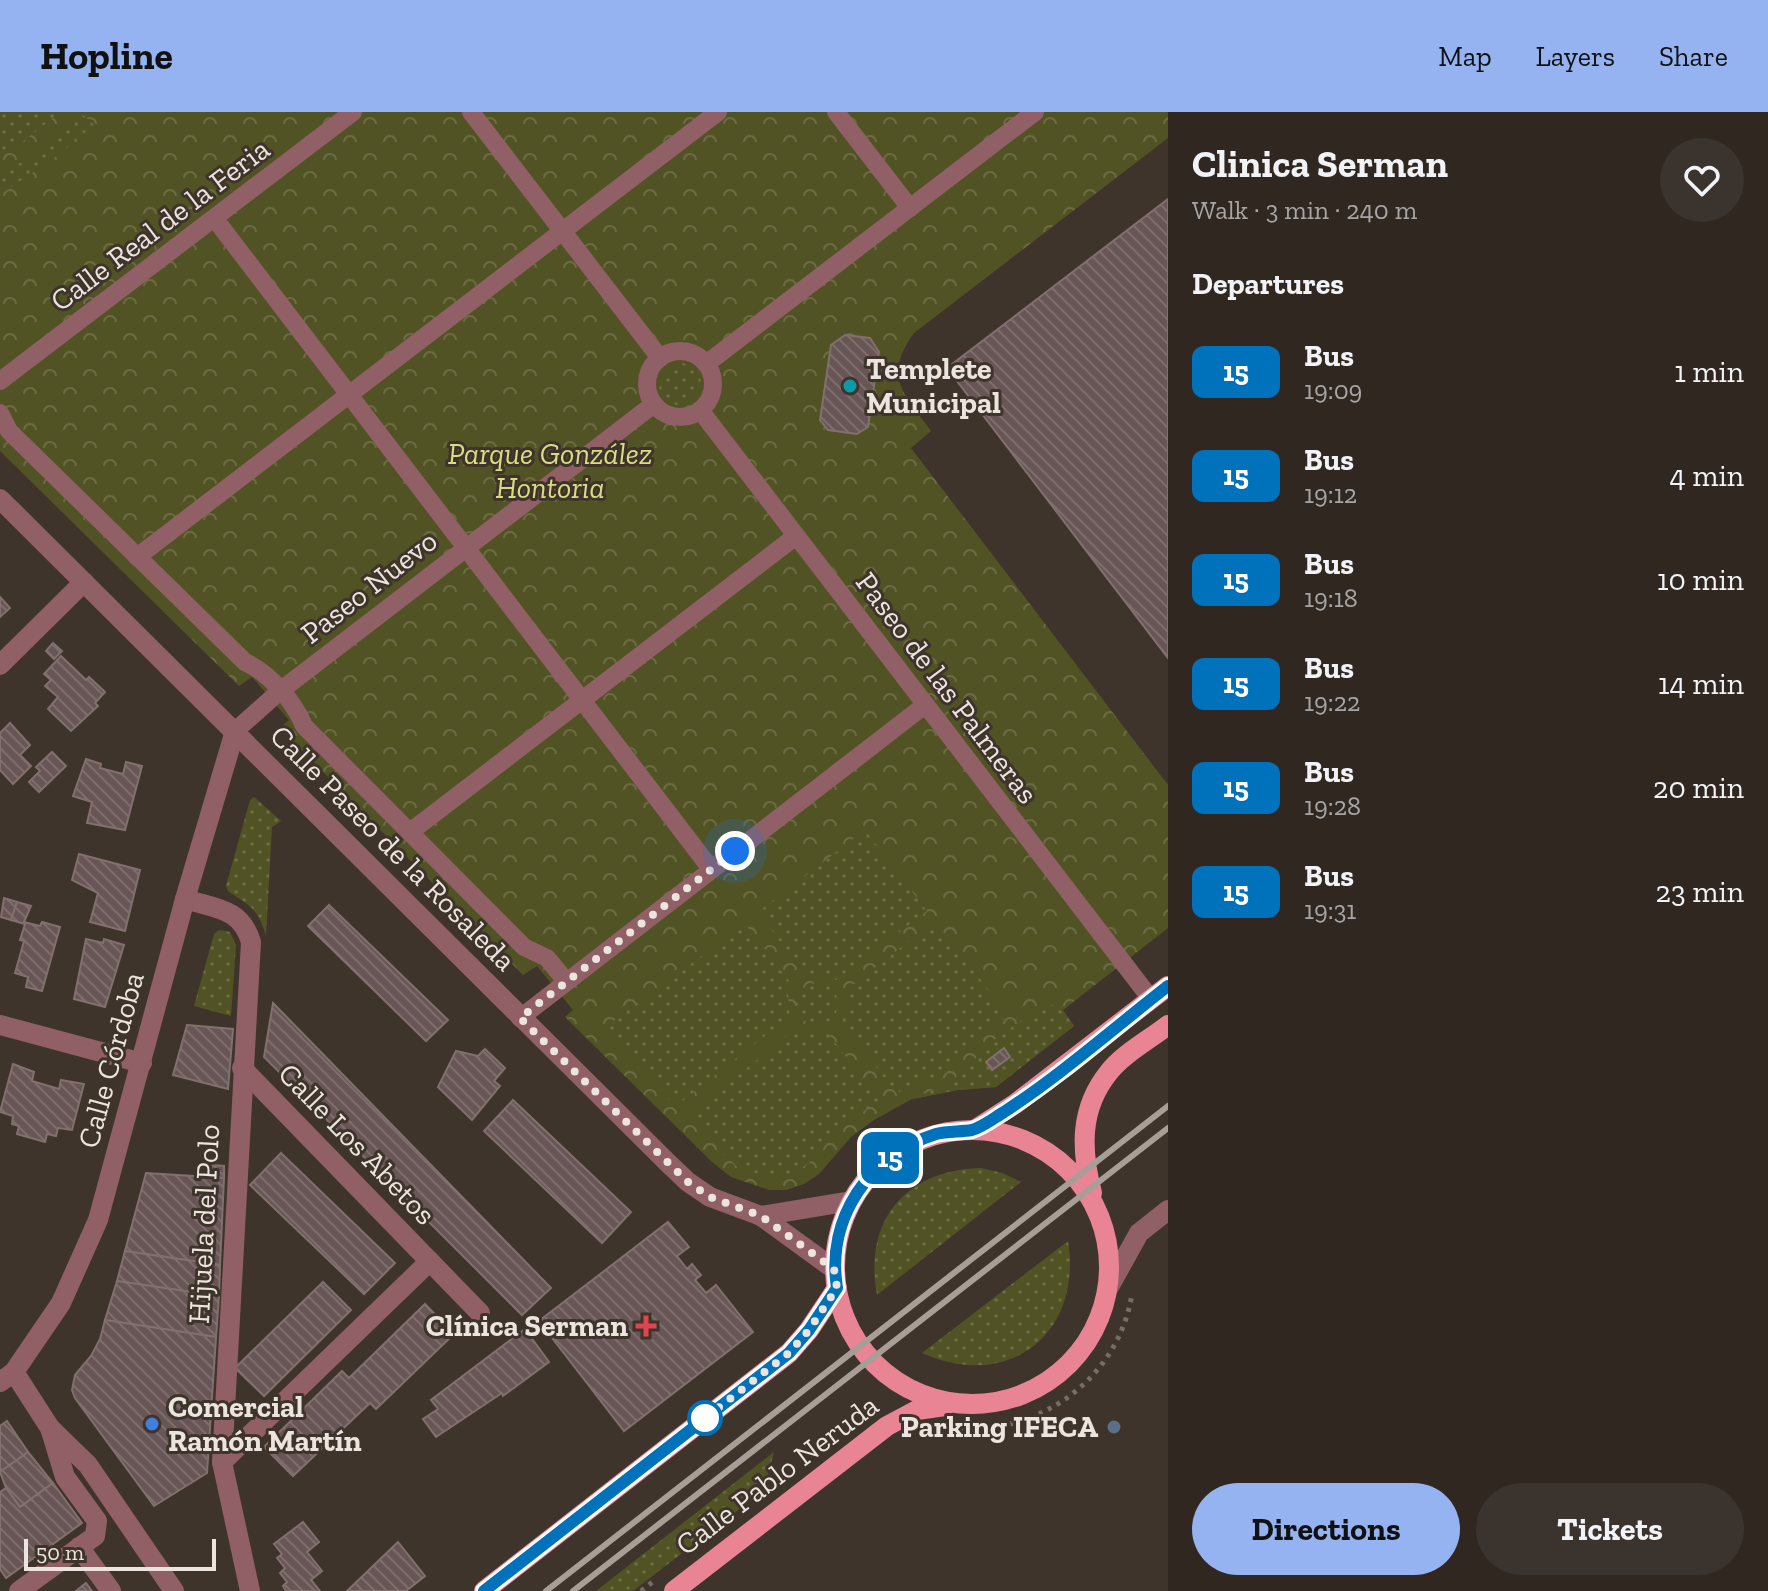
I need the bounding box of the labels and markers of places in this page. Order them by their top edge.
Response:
place label: Templete Municipal [866,351,1001,421]
marker: Templete Municipal [841,377,859,395]
place label: Clínica Serman [426,1308,628,1344]
marker: Clínica Serman [635,1315,657,1337]
place label: Comercial Ramón Martín [168,1389,362,1459]
unlabelled marker [688,1401,722,1435]
place label: Parking IFECA [901,1409,1098,1445]
marker: Comercial Ramón Martín [143,1415,161,1433]
marker: Parking IFECA [1105,1418,1123,1436]

